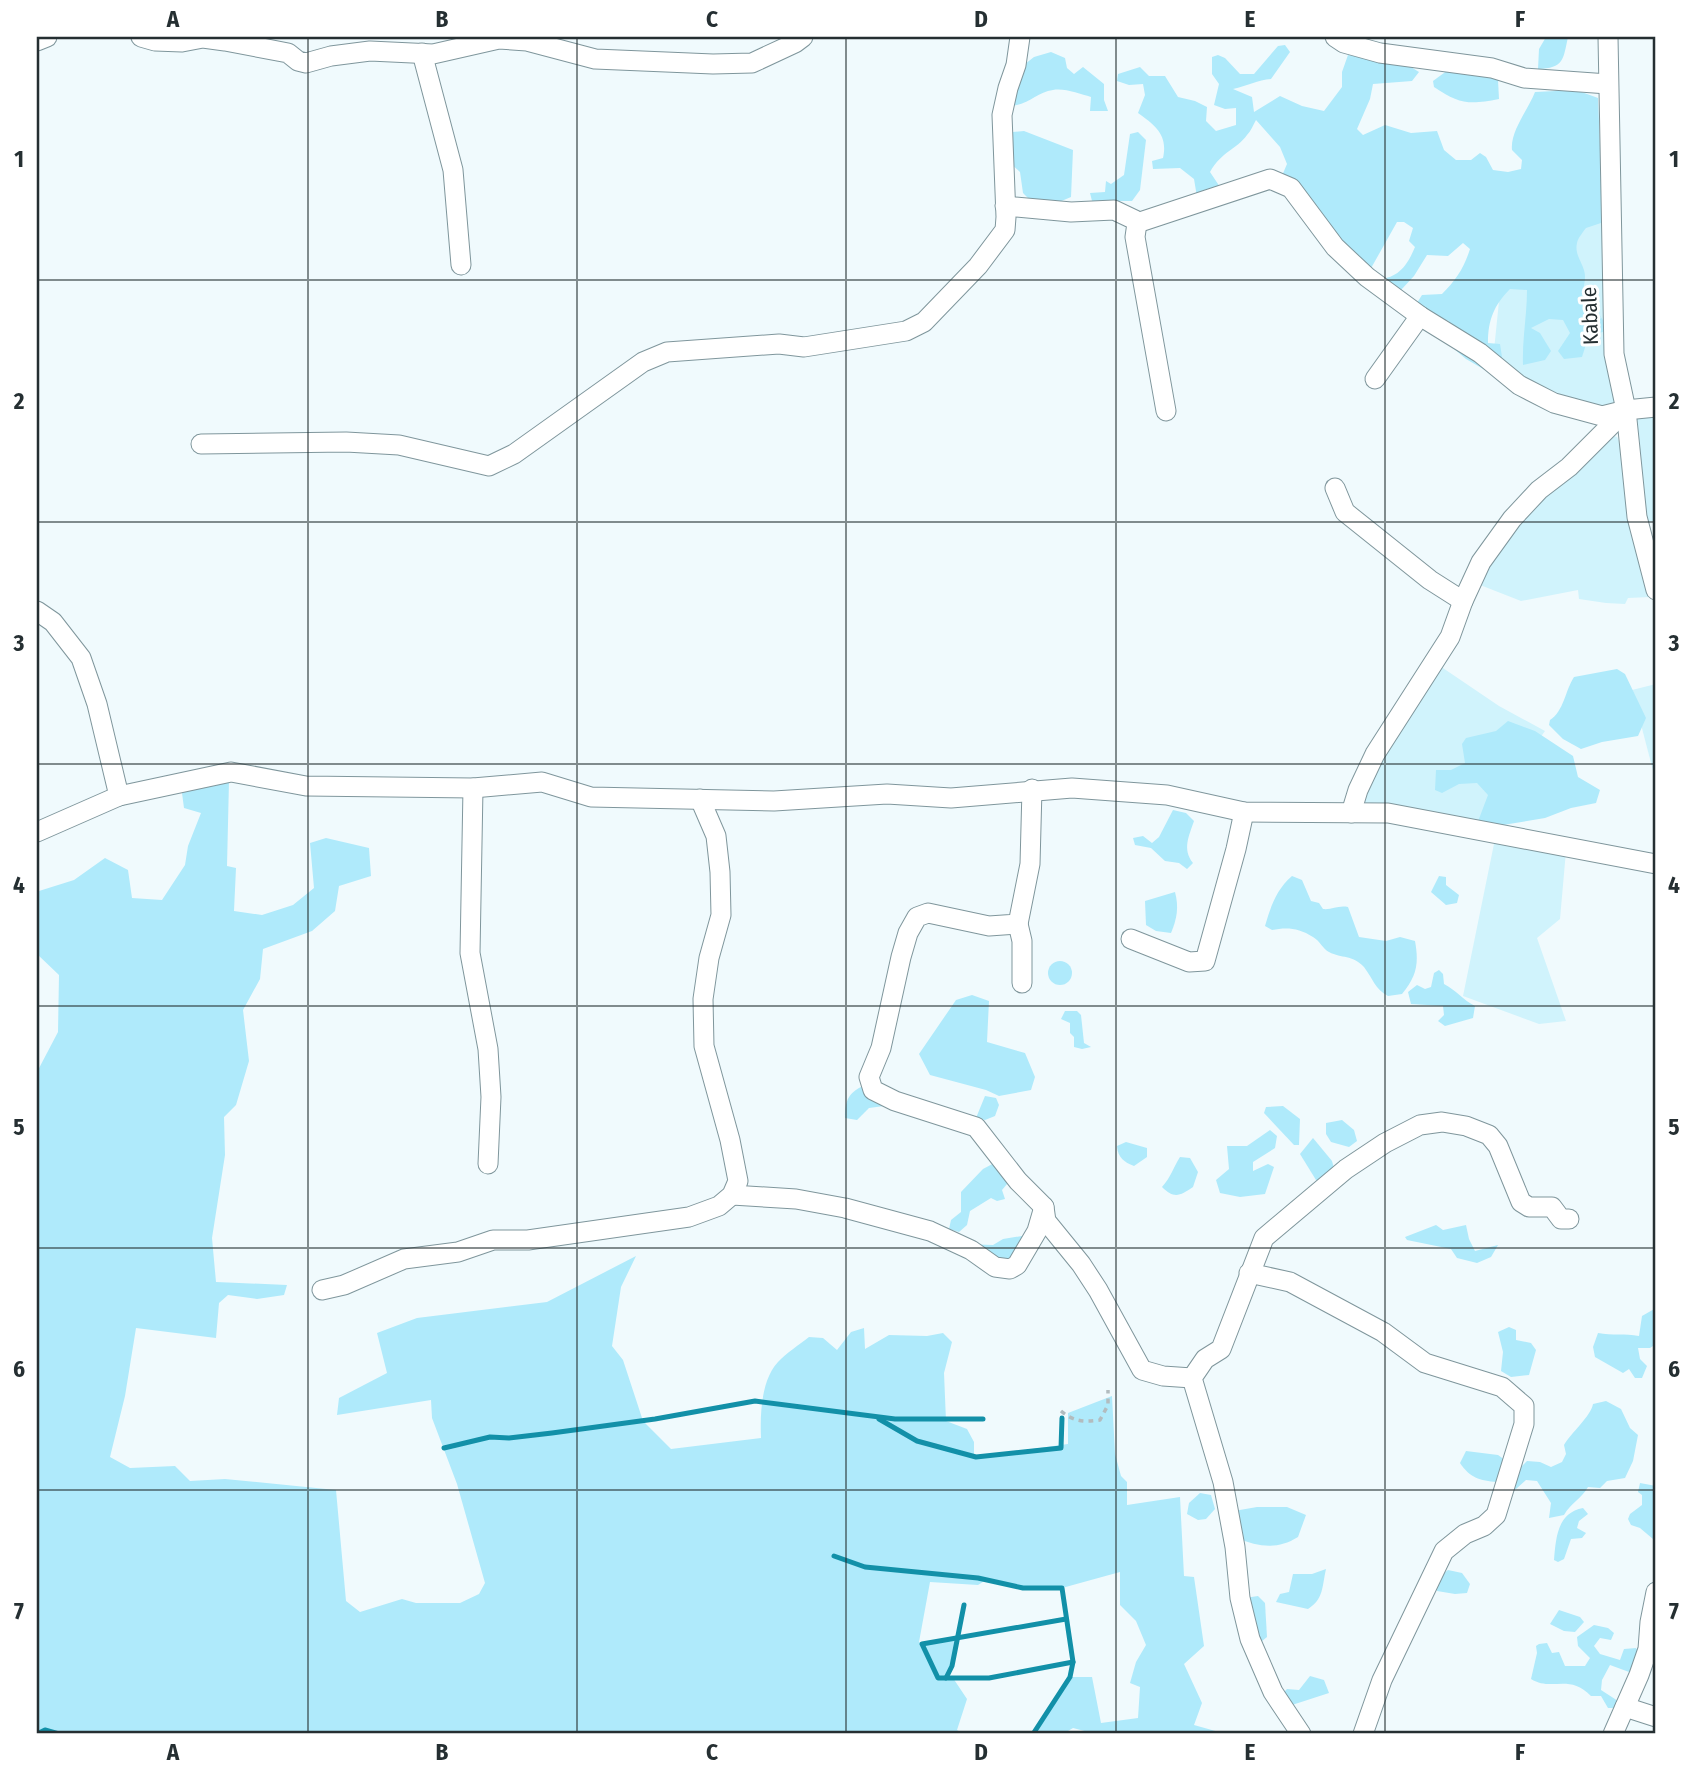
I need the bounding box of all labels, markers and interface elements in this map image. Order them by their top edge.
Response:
text: A [166,5,180,33]
text: B [436,5,449,33]
text: C [706,5,718,33]
text: D [974,5,988,33]
text: E [1245,5,1256,33]
text: F [1515,5,1525,33]
text: 1 [14,145,24,173]
text: 1 [1669,145,1679,173]
street label: Kabale [1576,286,1604,346]
text: 2 [13,387,25,415]
text: 2 [1668,387,1680,415]
text: 3 [13,629,25,657]
text: 3 [1668,629,1680,657]
text: 4 [13,871,25,899]
text: 4 [1668,871,1680,899]
text: 5 [13,1113,25,1141]
text: 5 [1668,1113,1680,1141]
text: 6 [13,1355,25,1383]
text: 6 [1668,1355,1680,1383]
text: 7 [14,1597,24,1625]
text: 7 [1669,1597,1679,1625]
text: A [166,1738,180,1766]
text: B [436,1738,449,1766]
text: C [706,1738,718,1766]
text: D [974,1738,988,1766]
text: E [1245,1738,1256,1766]
text: F [1515,1738,1525,1766]

